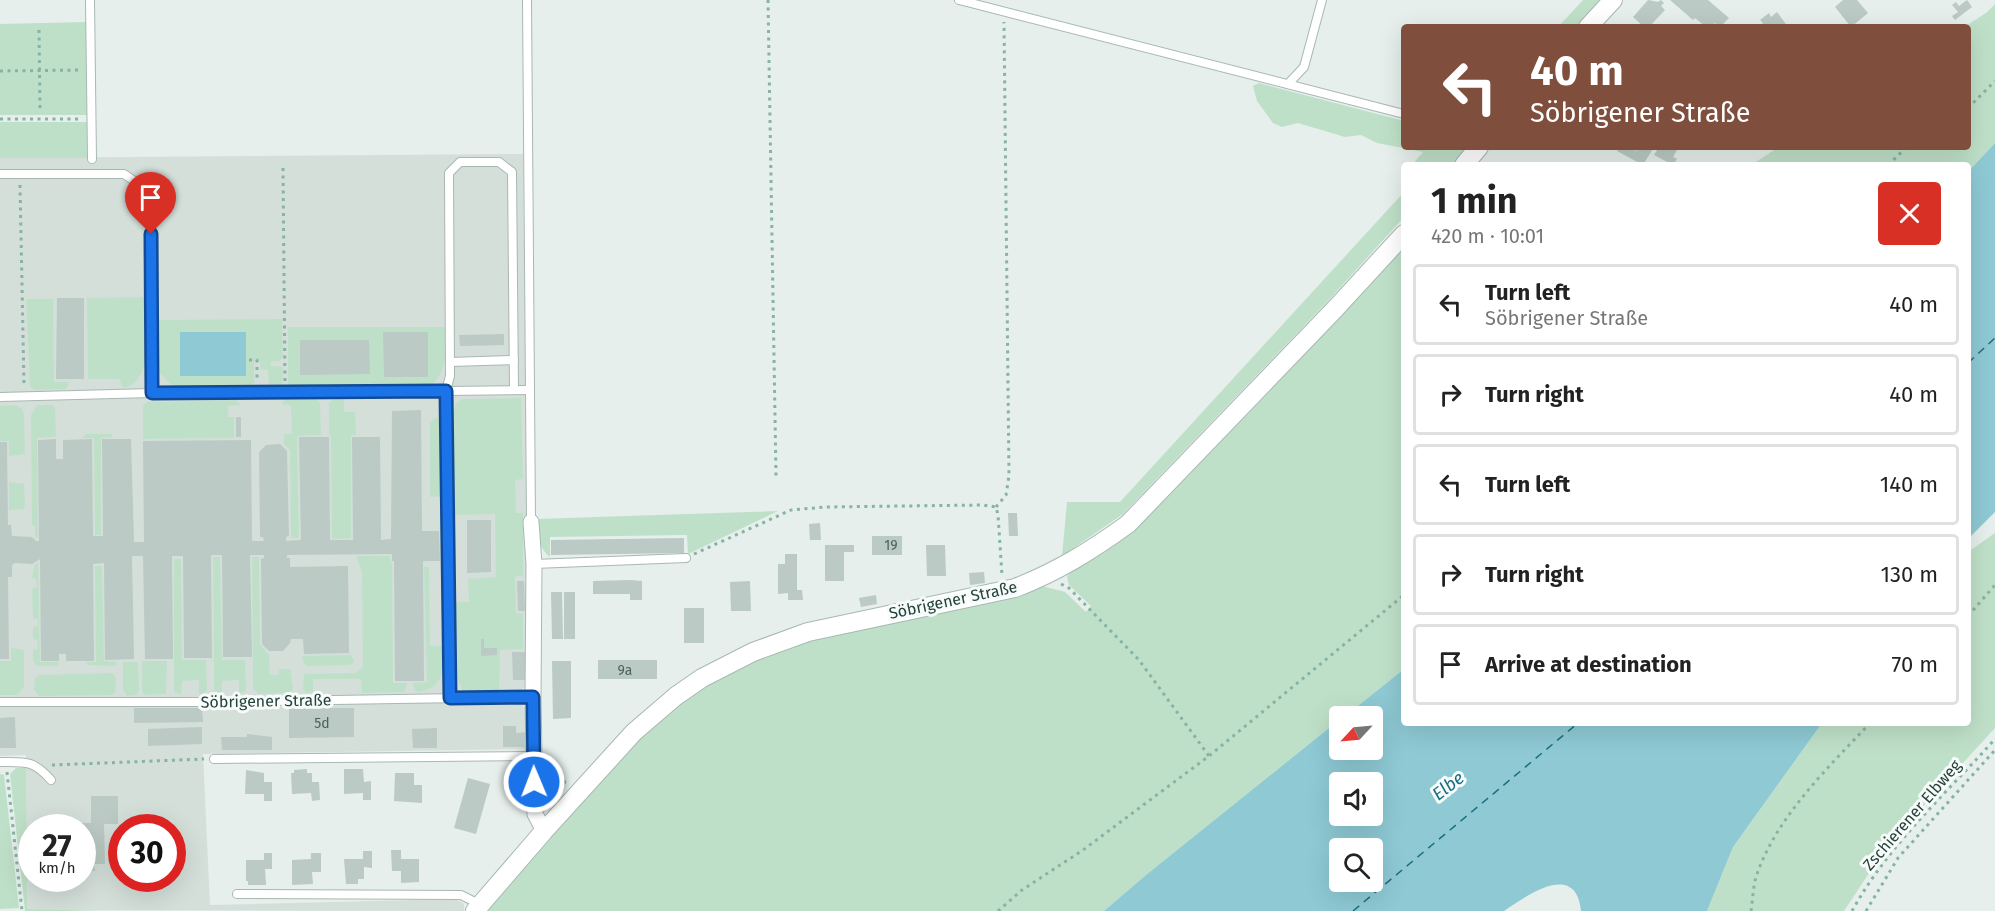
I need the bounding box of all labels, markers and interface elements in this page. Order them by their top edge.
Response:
text: 40 m [1530,46,1624,96]
icon: left [1431,48,1509,126]
text: Söbrigener Straße [1530,97,1750,129]
pin [125,172,176,234]
text: 1 min [1431,179,1518,223]
icon: arrive [134,181,167,214]
button: close [1878,182,1941,245]
text: 420 m · 10:01 [1431,224,1544,248]
text: Turn left [1485,279,1570,306]
icon: left [1434,288,1467,321]
text: 40 m [1889,291,1938,318]
text: Söbrigener Straße [1485,306,1648,330]
icon: right [1434,378,1467,411]
text: Turn right [1485,381,1584,408]
text: 40 m [1889,381,1938,408]
icon: left [1434,468,1467,501]
text: Turn left [1485,471,1570,498]
text: 140 m [1880,471,1938,498]
house number: 19 [884,537,898,554]
icon: right [1434,558,1467,591]
text: Turn right [1485,561,1584,588]
text: 130 m [1881,561,1938,588]
street label: Söbrigener Straße [887,577,1019,623]
icon: arrive [1434,648,1467,681]
text: Arrive at destination [1485,651,1692,678]
text: 70 m [1892,651,1938,678]
house number: 9a [618,662,632,679]
street label: Söbrigener Straße [201,690,331,712]
north arrow [1329,706,1383,760]
map controls [1329,706,1383,892]
house number: 5d [314,715,330,732]
position arrow [502,750,566,814]
street label: Zschierener Elbweg [1859,755,1966,874]
water label: Elbe [1428,767,1468,805]
button: sound [1329,772,1383,826]
speed limit sign: 30 [108,814,186,892]
text: 27 [42,828,72,864]
button: search [1329,838,1383,892]
text: km/h [38,859,76,877]

